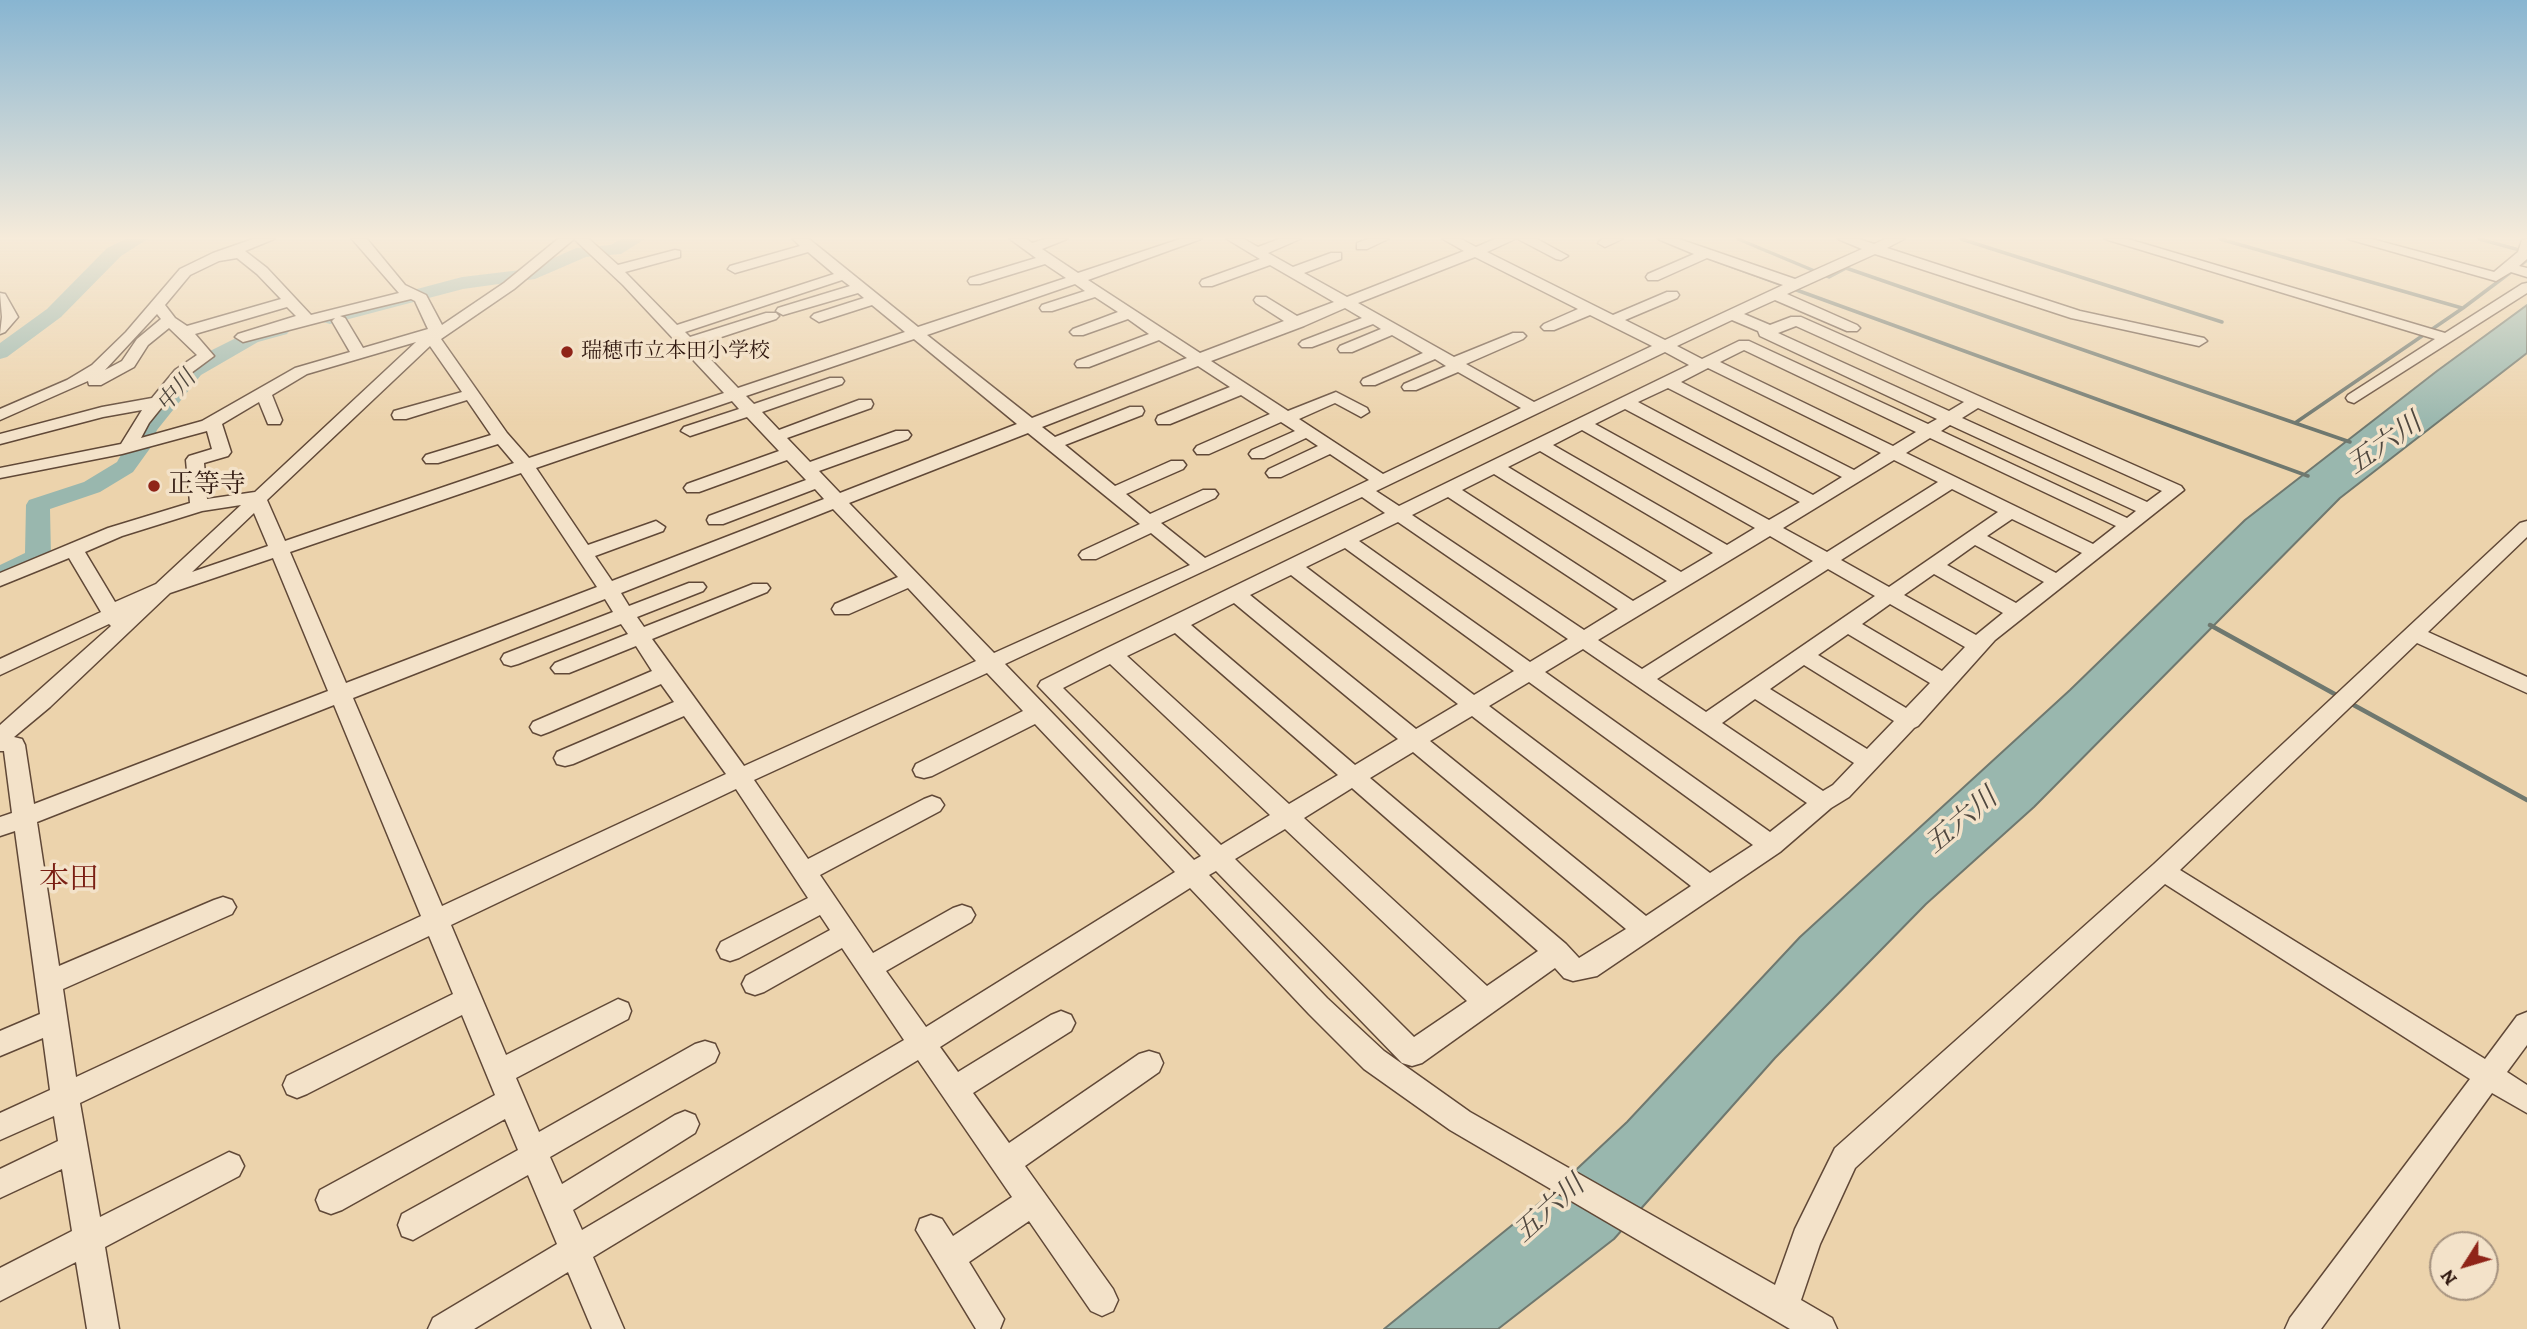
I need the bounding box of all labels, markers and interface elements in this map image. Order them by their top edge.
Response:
place label: 瑞穂市立本田小学校 [581,339,770,365]
marker: 瑞穂市立本田小学校 [559,344,575,360]
water label: 中川 [151,366,203,418]
water label: 五六川 [2341,407,2429,483]
place label: 正等寺 [168,470,246,502]
marker: 正等寺 [146,478,162,494]
water label: 五六川 [1919,782,2005,862]
district label: 本田 [39,863,99,899]
water label: 五六川 [1508,1169,1592,1251]
north arrow [2429,1231,2499,1301]
text: N [2434,1264,2463,1291]

